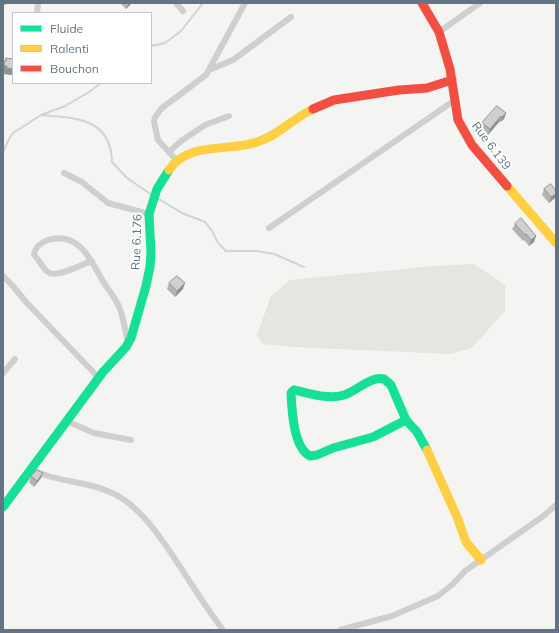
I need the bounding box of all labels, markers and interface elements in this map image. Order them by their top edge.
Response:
legend [12,12,152,84]
text: Fluide [50,21,83,36]
text: Ralenti [50,41,89,56]
text: Bouchon [50,61,99,76]
street label: Rue 6.139 [468,119,514,173]
street label: Rue 6.176 [129,214,145,270]

